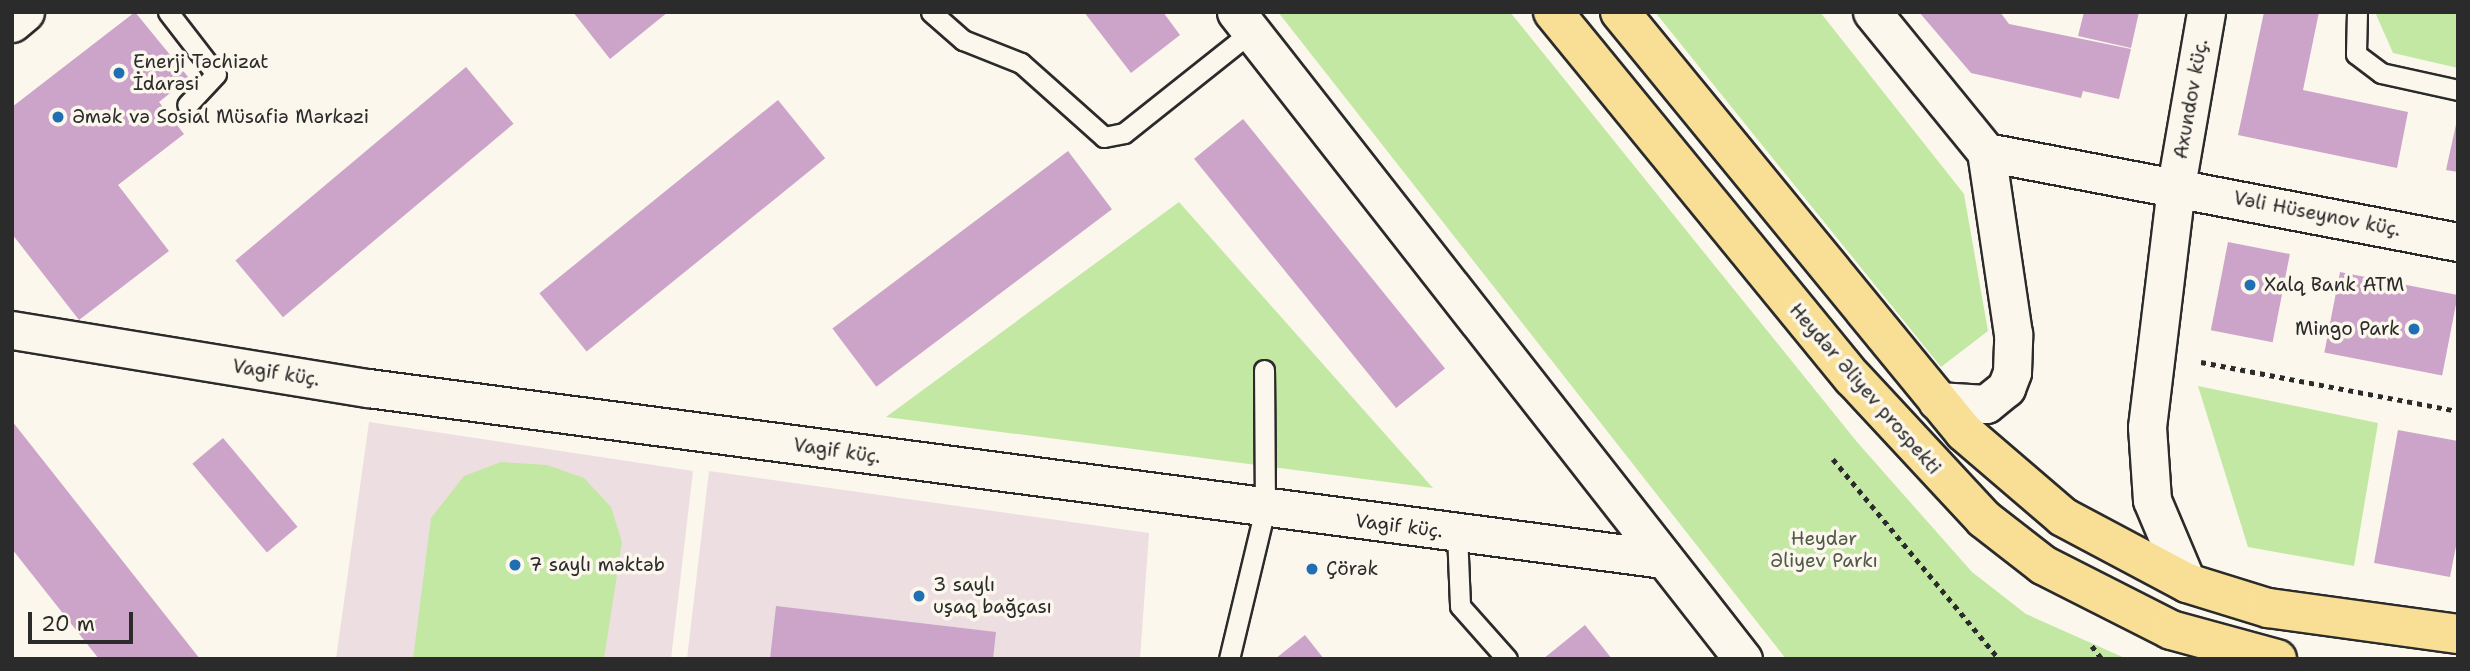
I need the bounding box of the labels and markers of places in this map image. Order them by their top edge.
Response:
place label: Enerji Təchizat İdarəsi [133,51,269,95]
marker: Enerji Təchizat İdarəsi [111,65,127,81]
place label: Əmək və Sosial Müsafiə Mərkəzi [72,106,369,128]
marker: Əmək və Sosial Müsafiə Mərkəzi [50,109,66,125]
place label: Xalq Bank ATM [2264,274,2404,296]
marker: Xalq Bank ATM [2242,277,2258,293]
place label: Mingo Park [2295,318,2400,340]
marker: Mingo Park [2406,321,2422,337]
place label: 7 saylı məktəb [529,554,665,576]
marker: 7 saylı məktəb [507,557,523,573]
place label: Çörək [1326,558,1378,580]
marker: Çörək [1304,561,1320,577]
place label: 3 saylı uşaq bağçası [933,574,1052,618]
marker: 3 saylı uşaq bağçası [911,588,927,604]

